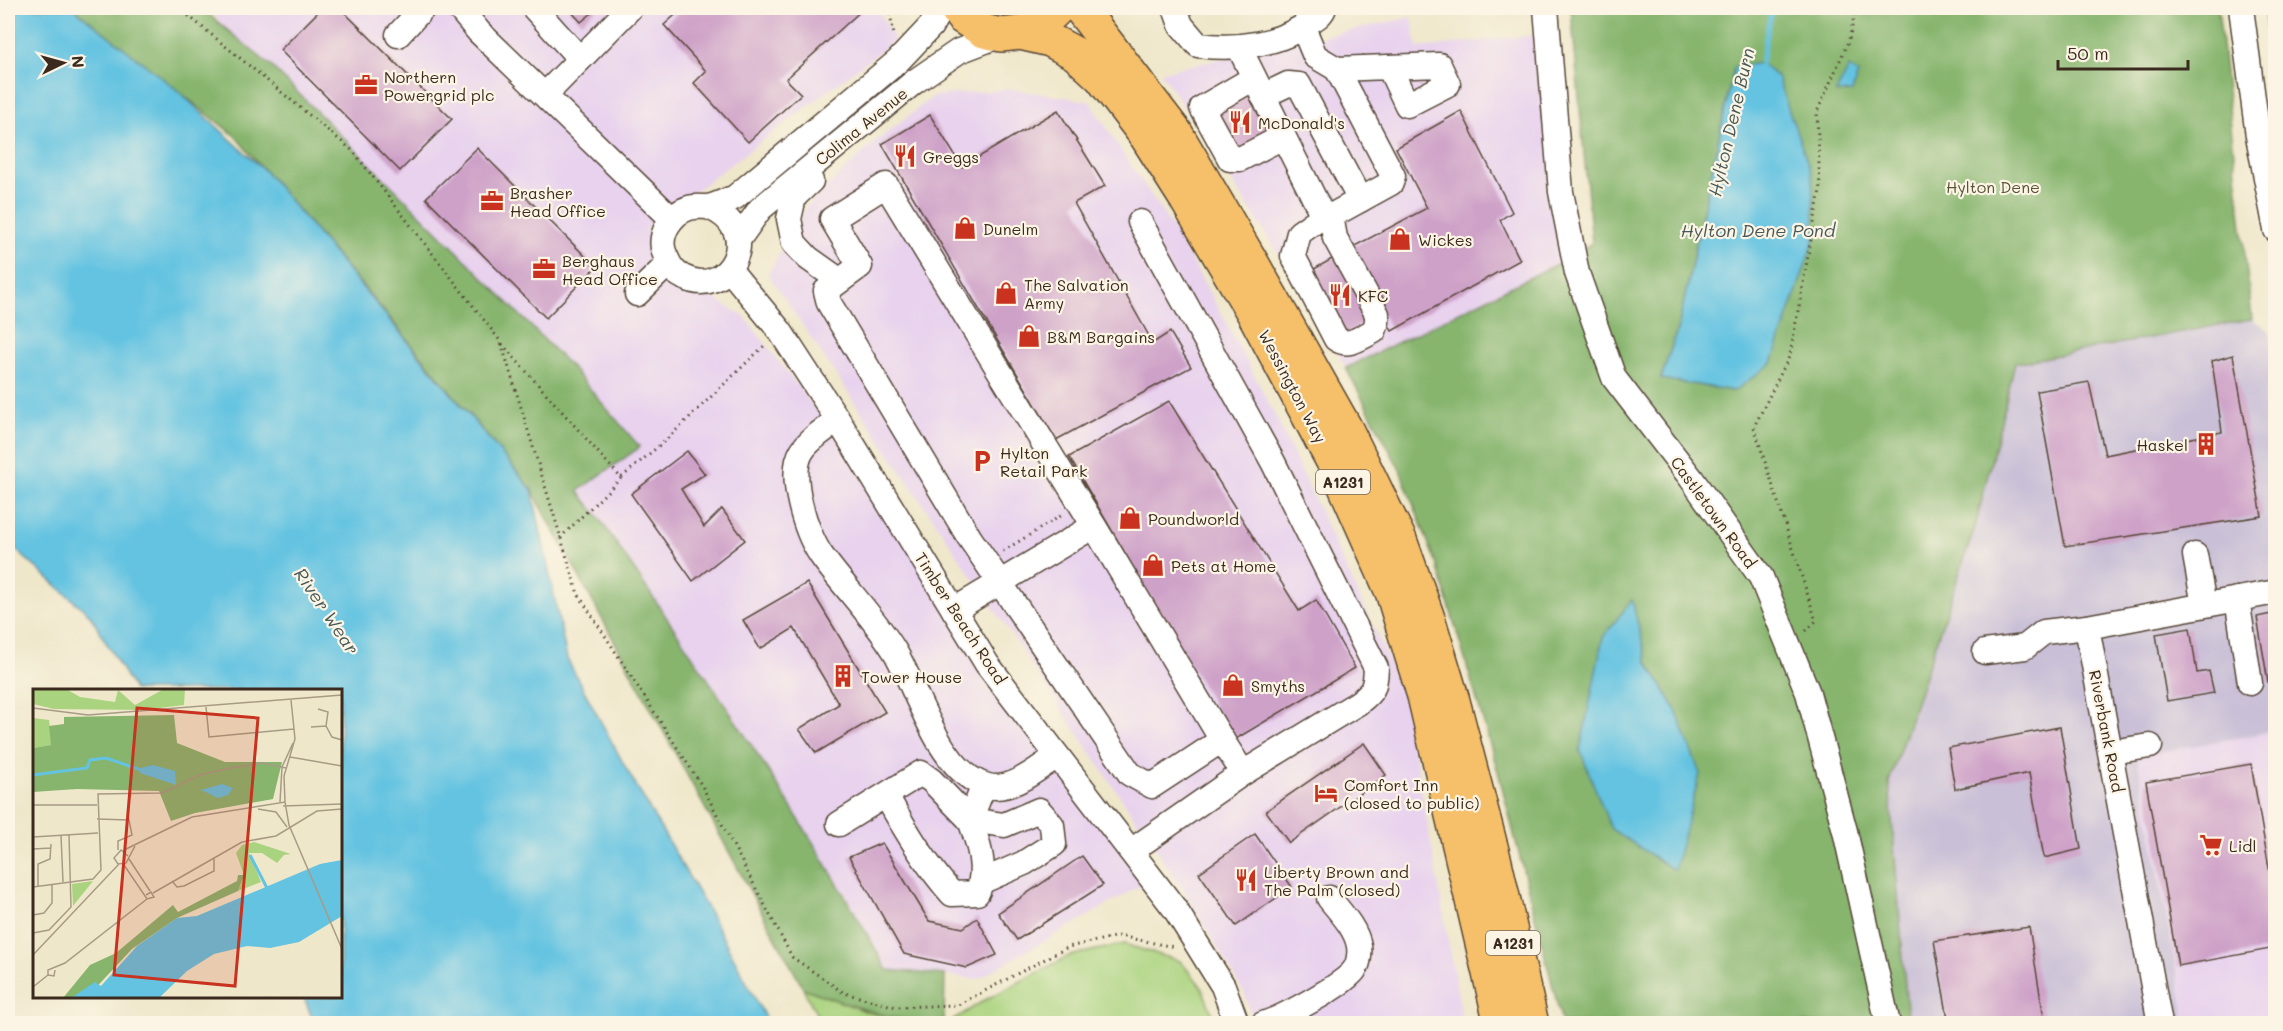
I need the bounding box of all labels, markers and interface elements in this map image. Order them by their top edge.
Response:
north arrow [33,33,93,93]
scale bar [2058,33,2188,71]
text: 50 m [2067,41,2109,65]
water label: Hylton Dene Burn [1702,45,1760,199]
text: N [67,55,89,69]
place label: Northern Powergrid plc [384,66,494,105]
office icon: Northern Powergrid plc [353,72,379,98]
street label: Colima Avenue [810,82,912,170]
restaurant icon: McDonald's [1227,109,1253,135]
place label: McDonald's [1258,112,1345,133]
restaurant icon: Greggs [892,143,918,169]
place label: Greggs [923,146,979,167]
park label: Hylton Dene [1946,176,2040,197]
place label: Brasher Head Office [510,182,606,221]
office icon: Brasher Head Office [479,188,505,214]
shop icon: Dunelm [952,215,978,241]
place label: Dunelm [983,218,1038,239]
water label: Hylton Dene Pond [1681,218,1837,242]
shop icon: Wickes [1387,226,1413,252]
place label: Wickes [1418,229,1473,250]
place label: Berghaus Head Office [562,250,658,289]
office icon: Berghaus Head Office [531,256,557,282]
place label: The Salvation Army [1024,274,1129,313]
shop icon: The Salvation Army [993,280,1019,306]
restaurant icon: KFC [1327,282,1353,308]
place label: KFC [1358,285,1388,306]
shop icon: B&M Bargains [1016,323,1042,349]
place label: B&M Bargains [1047,326,1155,347]
street label: Wessington Way [1254,326,1332,446]
building icon: Haskel [2193,431,2219,457]
place label: Haskel [2136,434,2188,455]
place label: Hylton Retail Park [1000,442,1087,481]
parking icon: Hylton Retail Park [969,448,995,474]
street label: Castletown Road [1666,452,1762,572]
road number: A1231 [1316,470,1370,494]
shop icon: Poundworld [1117,505,1143,531]
place label: Poundworld [1148,508,1239,529]
street label: Timber Beach Road [911,548,1011,688]
shop icon: Pets at Home [1140,552,1166,578]
place label: Pets at Home [1171,555,1276,576]
water label: River Wear [289,563,365,659]
building icon: Tower House [830,663,856,689]
place label: Tower House [861,666,962,687]
street label: Riverbank Road [2085,668,2129,794]
shop icon: Smyths [1220,672,1246,698]
place label: Smyths [1251,675,1305,696]
inset map [33,689,342,998]
place label: Comfort Inn (closed to public) [1344,774,1480,813]
hotel icon: Comfort Inn (closed to public) [1313,780,1339,806]
supermarket icon: Lidl [2198,832,2224,858]
place label: Lidl [2229,835,2256,856]
place label: Liberty Brown and The Palm (closed) [1264,861,1409,900]
restaurant icon: Liberty Brown and The Palm (closed) [1233,867,1259,893]
road number: A1231 [1486,931,1540,955]

